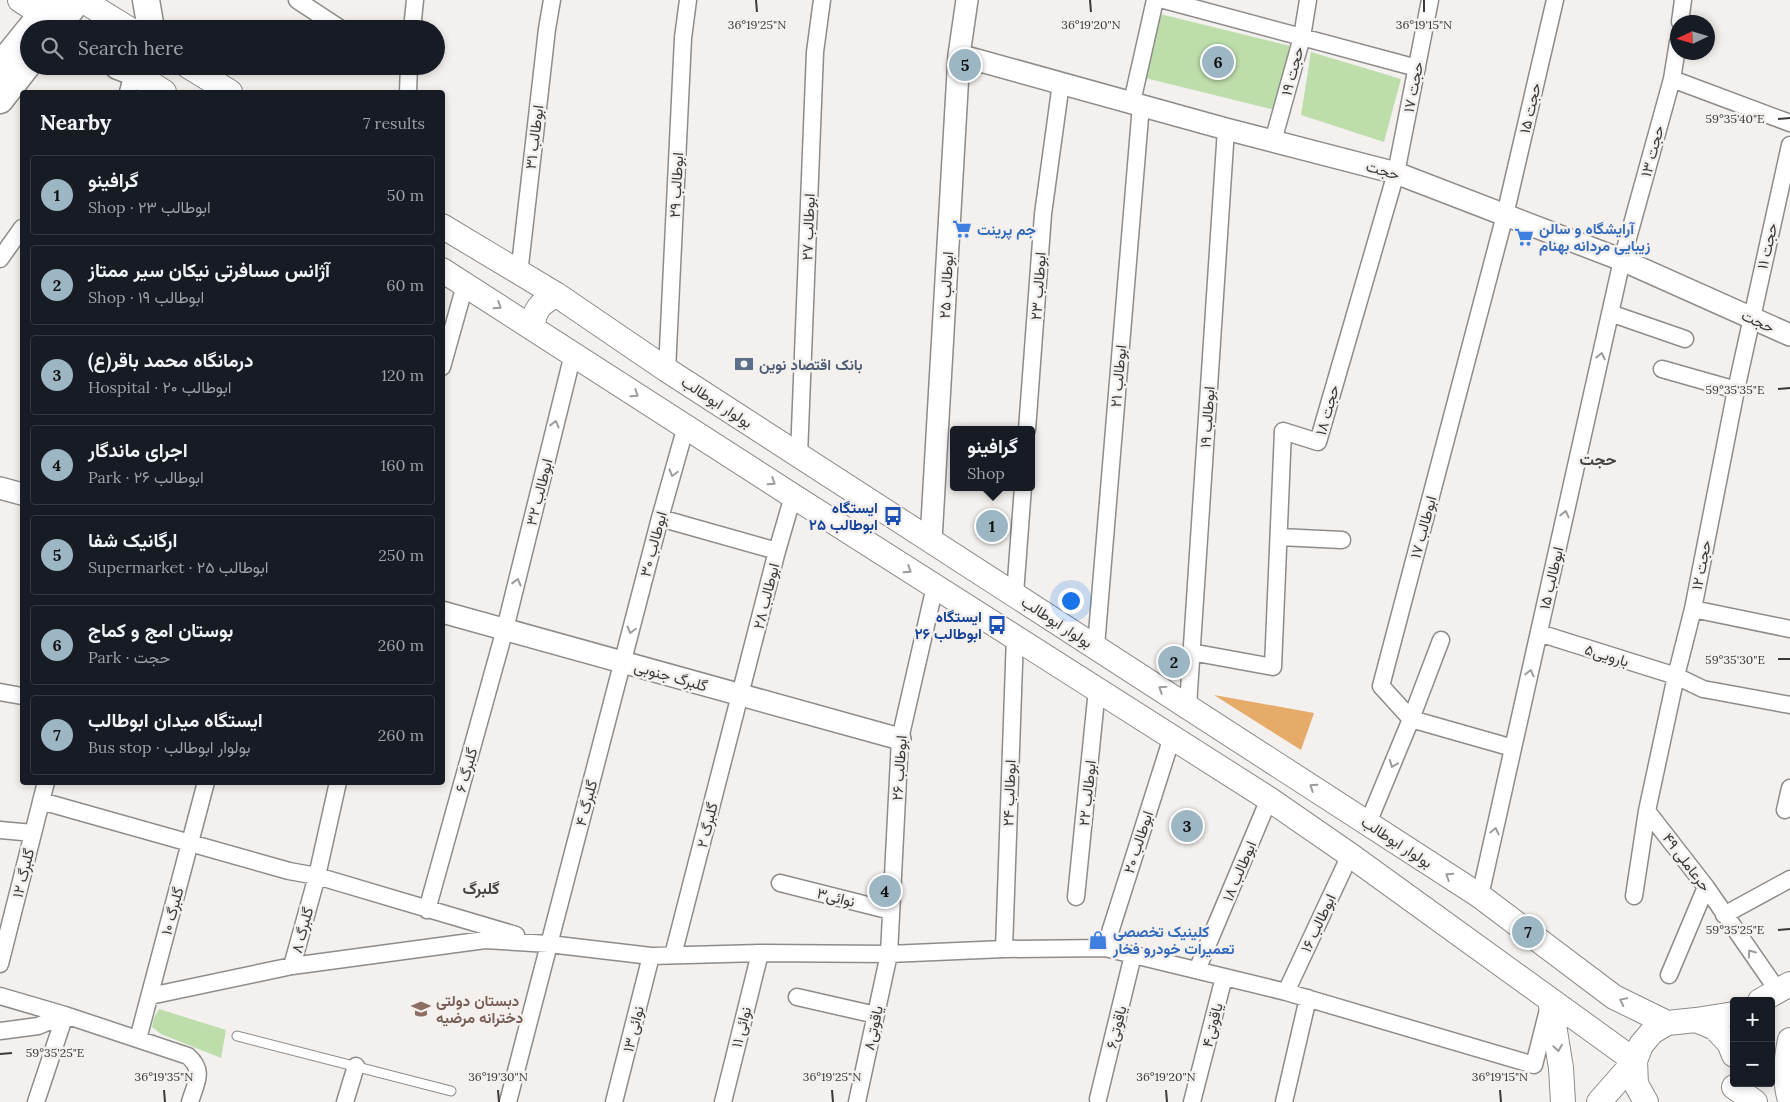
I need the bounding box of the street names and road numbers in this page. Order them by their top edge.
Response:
street label: حجت ۱۹ [1276,45,1308,97]
street label: حجت ۱۷ [1399,60,1427,114]
street label: حجت ۱۵ [1515,81,1545,135]
street label: ابوطالب ۳۱ [521,104,547,170]
street label: حجت ۱۳ [1636,123,1668,179]
street label: ابوطالب ۲۹ [665,152,687,218]
street label: حجت [1364,156,1402,184]
street label: ابوطالب ۲۷ [797,193,819,261]
street label: حجت ۱۱ [1752,221,1782,271]
street label: ابوطالب ۲۵ [935,251,957,319]
street label: ابوطالب ۲۳ [1026,251,1050,321]
street label: حجت [1739,305,1777,337]
street label: ابوطالب ۲۱ [1106,344,1130,408]
street label: بولوار ابوطالب [678,372,756,432]
street label: حجت ۱۸ [1311,383,1343,437]
street label: ابوطالب ۱۹ [1195,385,1219,449]
street label: ابوطالب ۳۲ [522,457,556,527]
street label: ابوطالب ۱۷ [1406,494,1440,560]
street label: ابوطالب ۳۰ [635,509,671,579]
street label: حجت ۱۲ [1687,538,1715,592]
street label: ابوطالب ۱۵ [1535,545,1567,611]
street label: ابوطالب ۲۸ [749,561,783,631]
street label: بولوار ابوطالب [1018,592,1096,652]
street label: بارویی۵ [1582,639,1631,672]
street label: گلبرگ جنوبی [632,656,710,697]
street label: ابوطالب ۲۶ [887,735,911,801]
street label: گلبرگ ۶ [451,745,481,794]
street label: ابوطالب ۲۴ [998,759,1020,827]
street label: ابوطالب ۲۲ [1074,759,1100,827]
street label: گلبرگ ۴ [571,778,601,828]
street label: گلبرگ ۲ [692,800,722,850]
street label: ابوطالب ۲۰ [1119,808,1157,876]
street label: بولوار ابوطالب [1358,812,1436,872]
street label: حرعاملی ۴۹ [1658,829,1715,896]
street label: ابوطالب ۱۸ [1218,838,1260,904]
street label: گلبرگ ۱۲ [8,846,38,900]
street label: نوائی۳ [815,883,857,912]
street label: گلبرگ ۱۰ [157,885,188,937]
street label: ابوطالب ۱۶ [1296,891,1340,955]
street label: گلبرگ ۸ [287,905,317,955]
street label: یاقوتی۴ [1197,1001,1228,1049]
street label: یاقوتی۶ [1101,1003,1131,1051]
street label: نوائی ۱۳ [618,1004,649,1054]
street label: یاقوتی۸ [859,1004,888,1052]
street label: نوائی ۱۱ [727,1005,756,1050]

